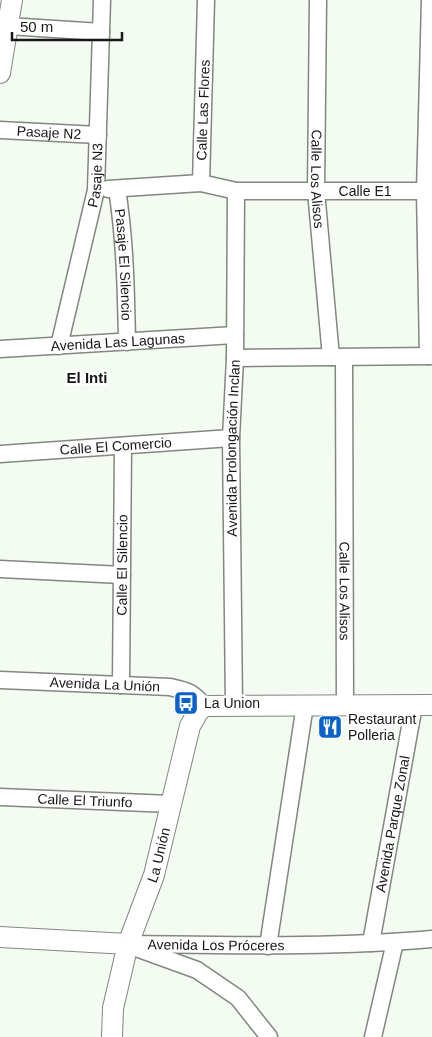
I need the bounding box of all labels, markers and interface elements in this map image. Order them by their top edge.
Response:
scale bar [12,10,122,42]
text: 50 m [20,18,53,35]
street label: Calle Las Flores [193,59,213,161]
street label: Pasaje N2 [16,123,82,142]
street label: Calle Los Alisos [308,129,327,229]
street label: Pasaje N3 [84,143,105,209]
street label: Calle E1 [339,183,392,199]
street label: Pasaje El Silencio [112,208,135,321]
street label: Avenida Las Lagunas [50,330,185,354]
street label: Avenida Prolongación Inclan [223,359,243,537]
district label: El Inti [67,369,107,386]
street label: Calle El Comercio [59,434,172,458]
street label: Calle El Silencio [114,514,130,616]
street label: Calle Los Alisos [337,541,353,641]
street label: Avenida La Unión [49,674,160,695]
bus stop icon: La Union [173,690,199,716]
place label: La Union [204,695,260,711]
place label: Restaurant Polleria [348,711,417,743]
restaurant icon: Restaurant Polleria [317,714,343,740]
street label: Avenida Parque Zonal [372,754,413,893]
street label: Calle El Triunfo [37,791,133,810]
street label: La Unión [144,826,173,885]
street label: Avenida Los Próceres [147,936,284,953]

